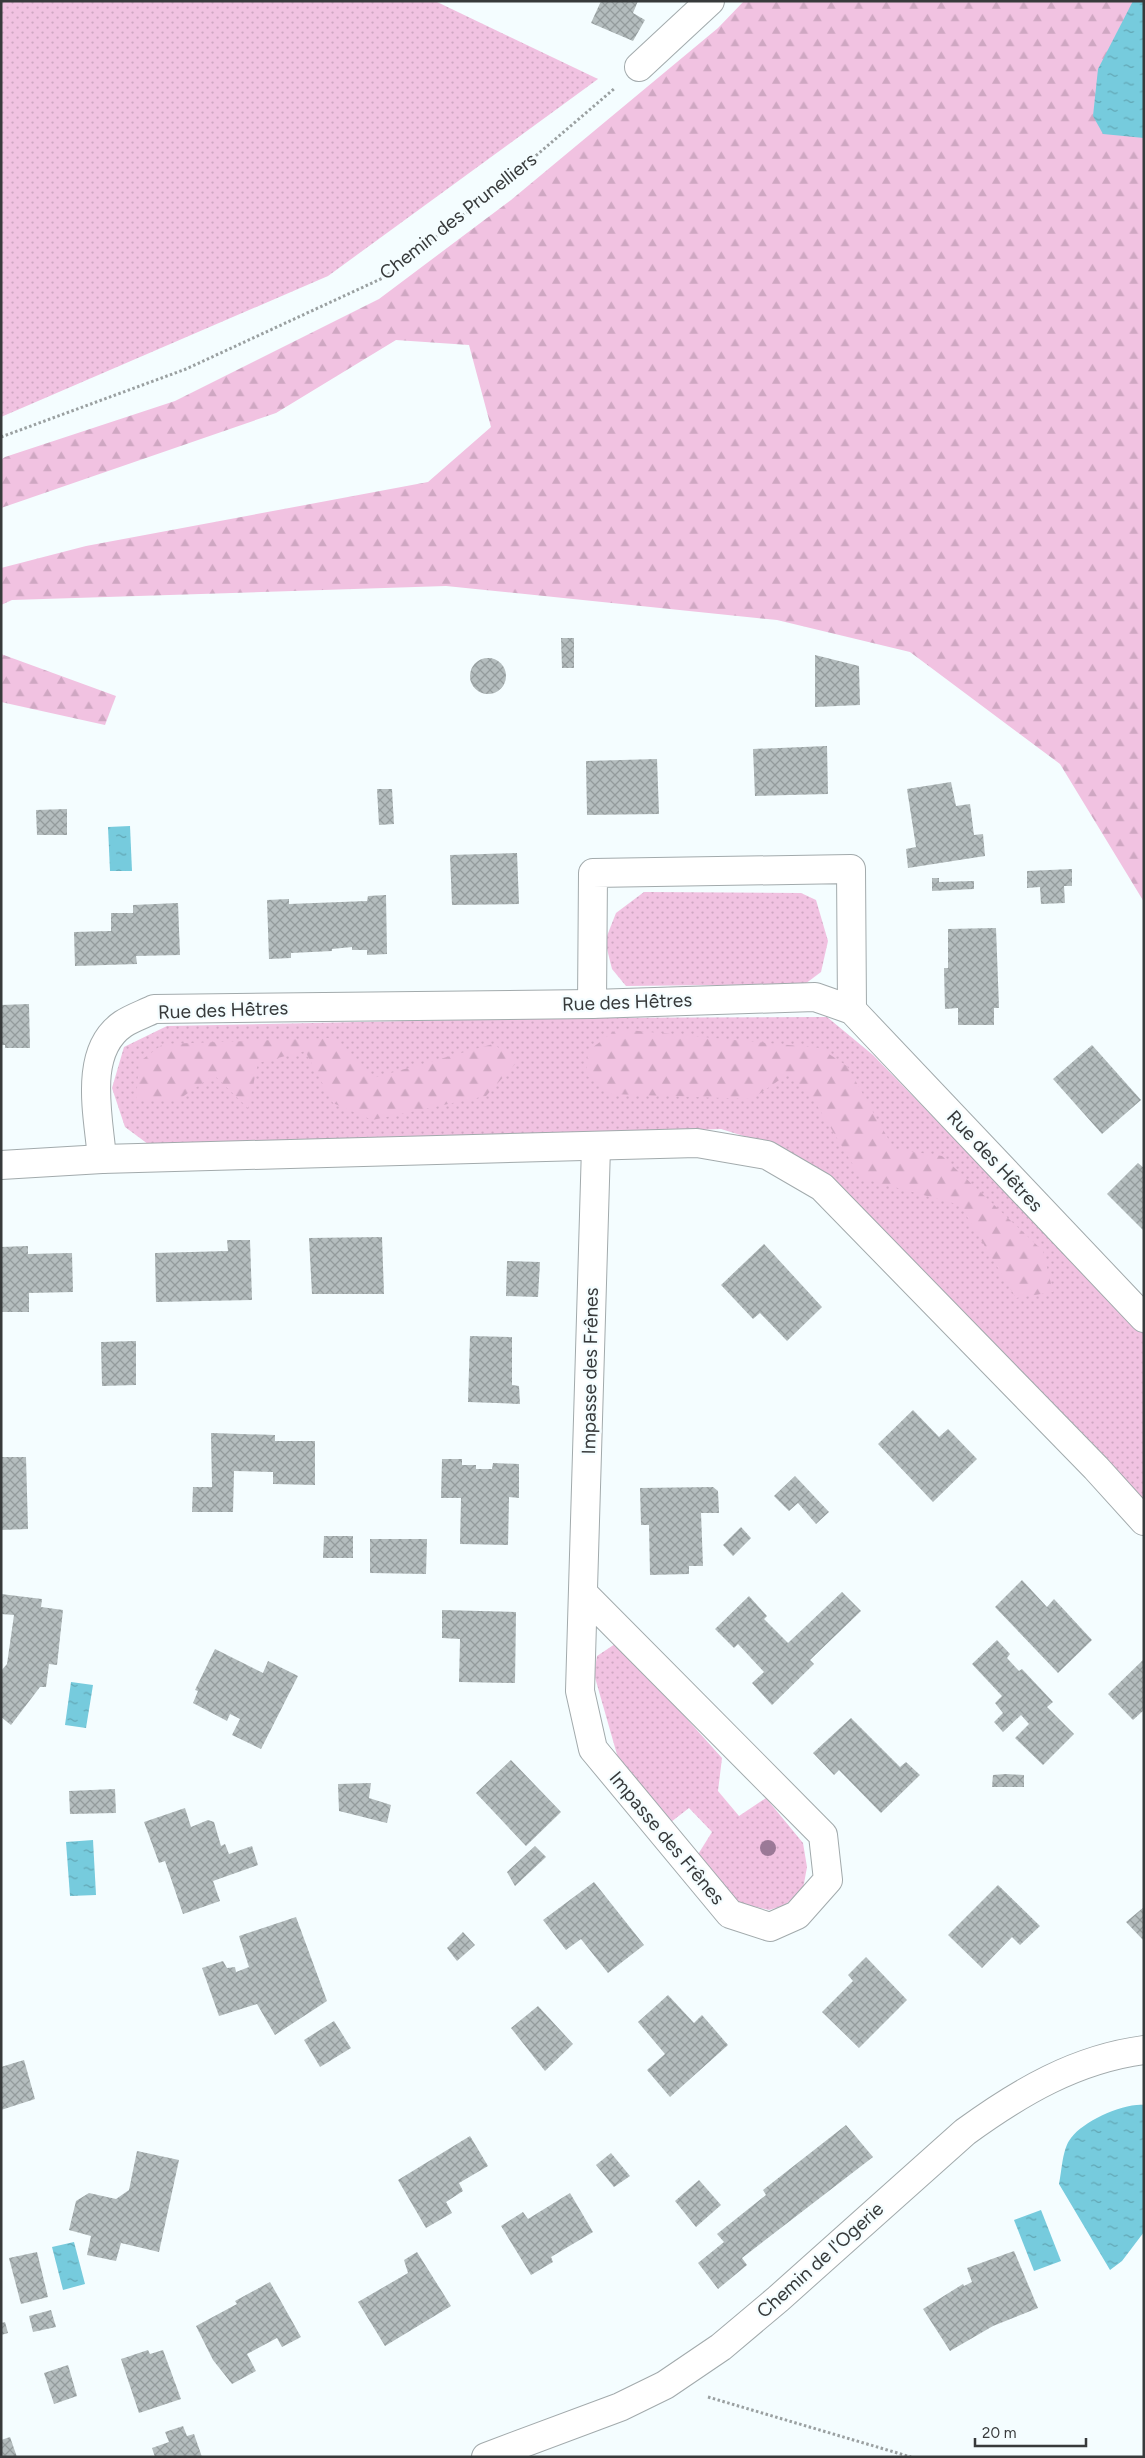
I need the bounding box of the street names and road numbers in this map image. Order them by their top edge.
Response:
street label: Chemin des Prunelliers [375,147,541,284]
street label: Rue des Hêtres [562,988,693,1016]
street label: Rue des Hêtres [158,996,289,1024]
street label: Rue des Hêtres [942,1106,1048,1217]
street label: Impasse des Frênes [577,1287,603,1455]
street label: Impasse des Frênes [605,1767,730,1909]
street label: Chemin de l'Ogerie [752,2197,888,2323]

